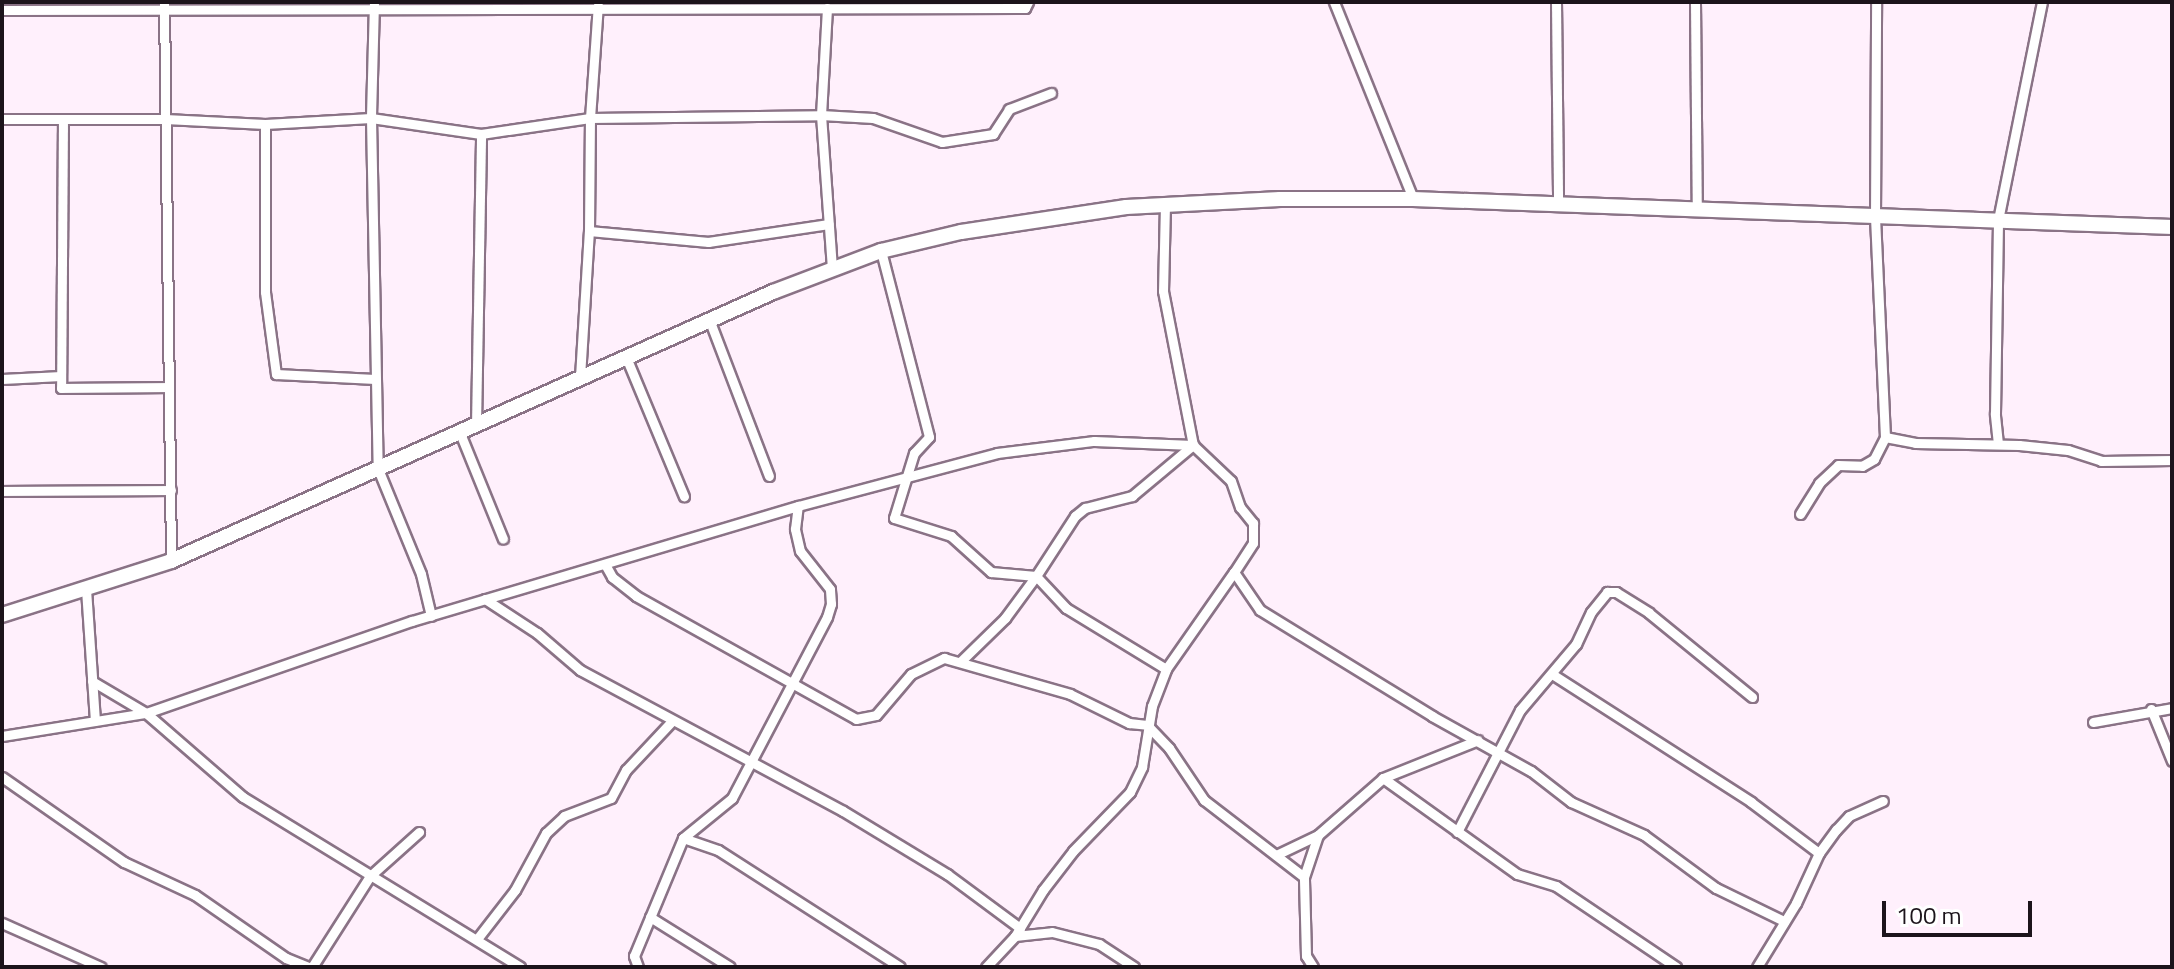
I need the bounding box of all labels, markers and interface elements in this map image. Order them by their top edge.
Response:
scale bar [1886,885,2036,935]
text: 100 m [1896,897,1962,933]

